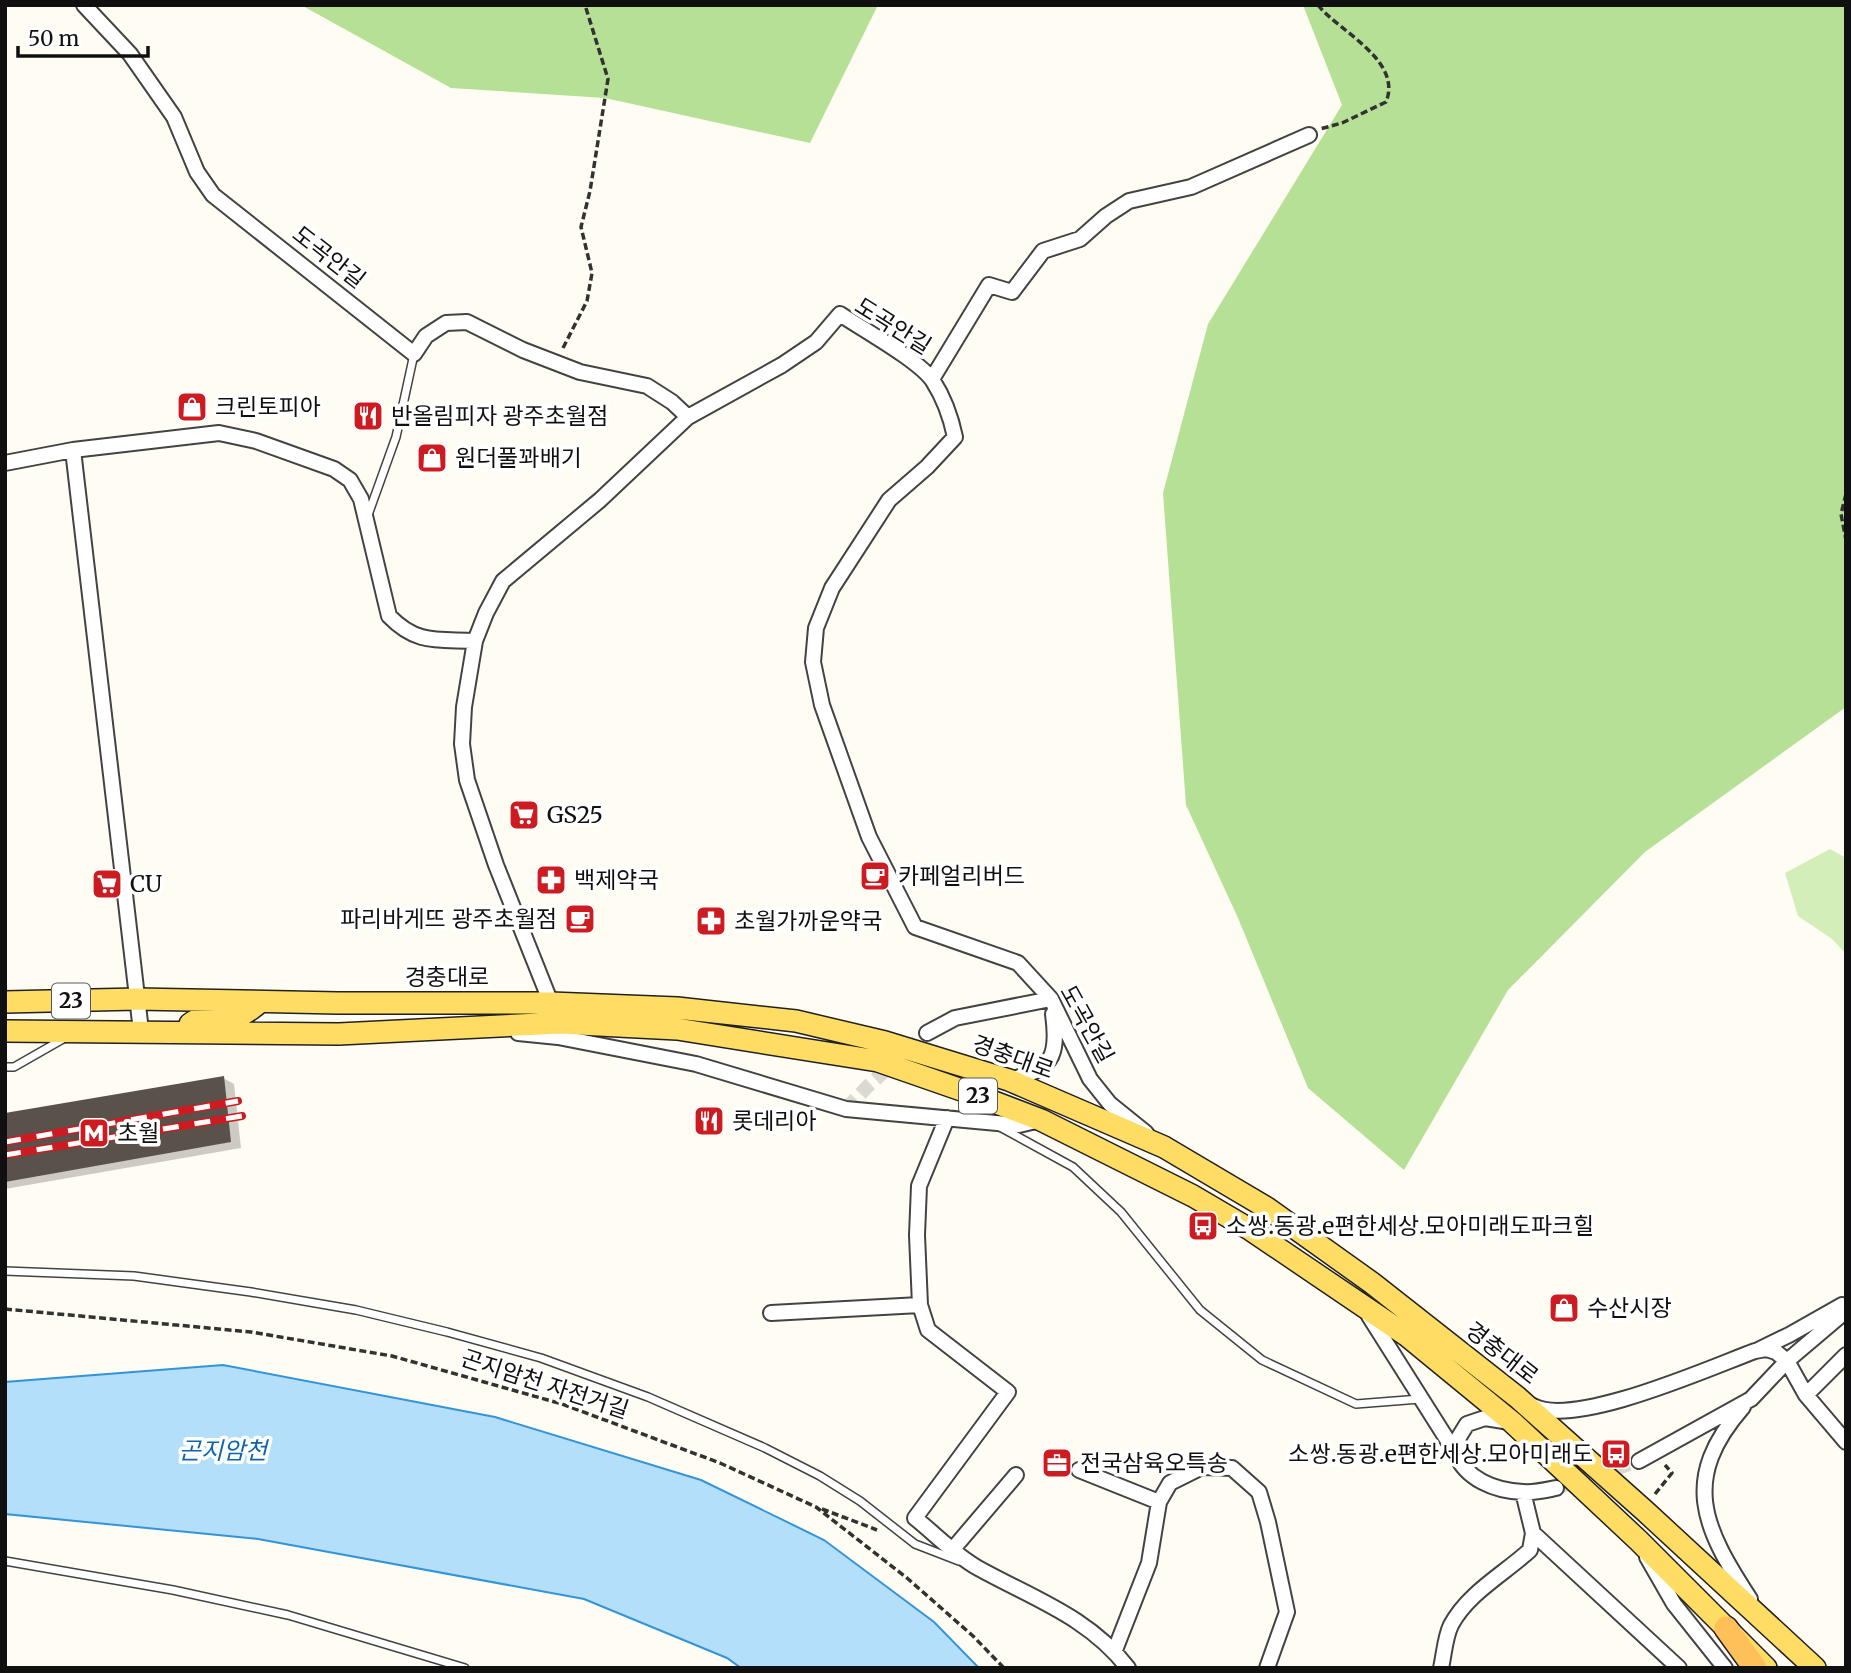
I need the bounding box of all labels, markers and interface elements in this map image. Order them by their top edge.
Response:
scale bar [18,14,147,58]
text: 50 m [28,25,79,52]
street label: 도곡안길 [287,219,372,294]
street label: 도곡안길 [850,291,937,360]
shop icon: 크린토피아 [175,390,209,424]
place label: 크린토피아 [215,392,321,421]
restaurant icon: 반올림피자 광주초월점 [351,399,385,433]
place label: 반올림피자 광주초월점 [391,401,608,430]
shop icon: 원더풀꽈배기 [415,441,449,475]
place label: 원더풀꽈배기 [455,443,582,472]
supermarket icon: GS25 [507,798,541,832]
place label: GS25 [547,800,603,829]
cafe icon: 카페얼리버드 [858,859,892,893]
place label: 카페얼리버드 [898,861,1025,890]
pharmacy icon: 백제약국 [534,863,568,897]
place label: 백제약국 [574,865,659,894]
supermarket icon: CU [90,867,124,901]
place label: CU [130,869,162,898]
cafe icon: 파리바게뜨 광주초월점 [563,902,597,936]
place label: 파리바게뜨 광주초월점 [340,904,557,933]
pharmacy icon: 초월가까운약국 [694,904,728,938]
place label: 초월가까운약국 [734,906,882,935]
street label: 경충대로 [405,962,489,991]
street label: 도곡안길 [1054,980,1121,1068]
road number: 23 [52,984,90,1018]
street label: 경충대로 [968,1028,1058,1085]
road number: 23 [959,1078,997,1114]
restaurant icon: 롯데리아 [692,1104,726,1138]
place label: 롯데리아 [732,1106,817,1135]
metro station icon: 초월 [77,1116,111,1150]
place label: 초월 [117,1118,159,1147]
bus stop icon: 소쌍.동광.e편한세상.모아미래도파크힐 [1186,1209,1220,1243]
place label: 소쌍.동광.e편한세상.모아미래도파크힐 [1226,1211,1594,1240]
shop icon: 수산시장 [1547,1291,1581,1325]
place label: 수산시장 [1587,1293,1672,1322]
street label: 경충대로 [1460,1315,1545,1390]
street label: 곤지암천 자전거길 [458,1343,633,1424]
water label: 곤지암천 [179,1435,270,1466]
bus stop icon: 소쌍.동광.e편한세상.모아미래도 [1599,1437,1633,1471]
place label: 소쌍.동광.e편한세상.모아미래도 [1288,1439,1593,1468]
office icon: 전국삼육오특송 [1040,1446,1074,1480]
place label: 전국삼육오특송 [1080,1448,1228,1477]

